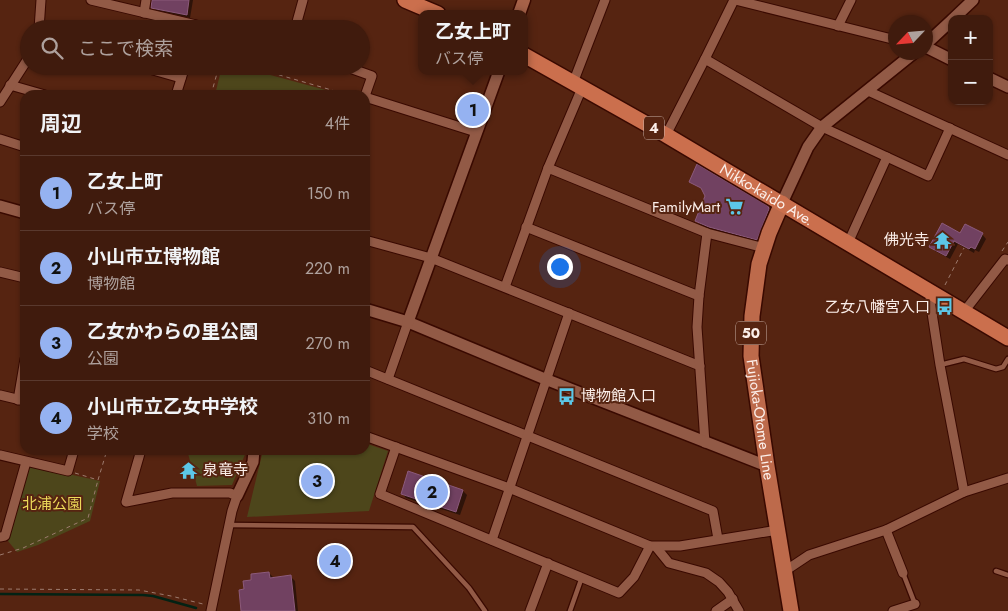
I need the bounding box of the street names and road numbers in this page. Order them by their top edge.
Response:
road number: 4 [644,116,664,140]
street label: Nikko-kaido Ave. [715,158,818,231]
road number: 50 [736,322,766,344]
street label: Fujioka-Otome Line [741,358,780,482]

